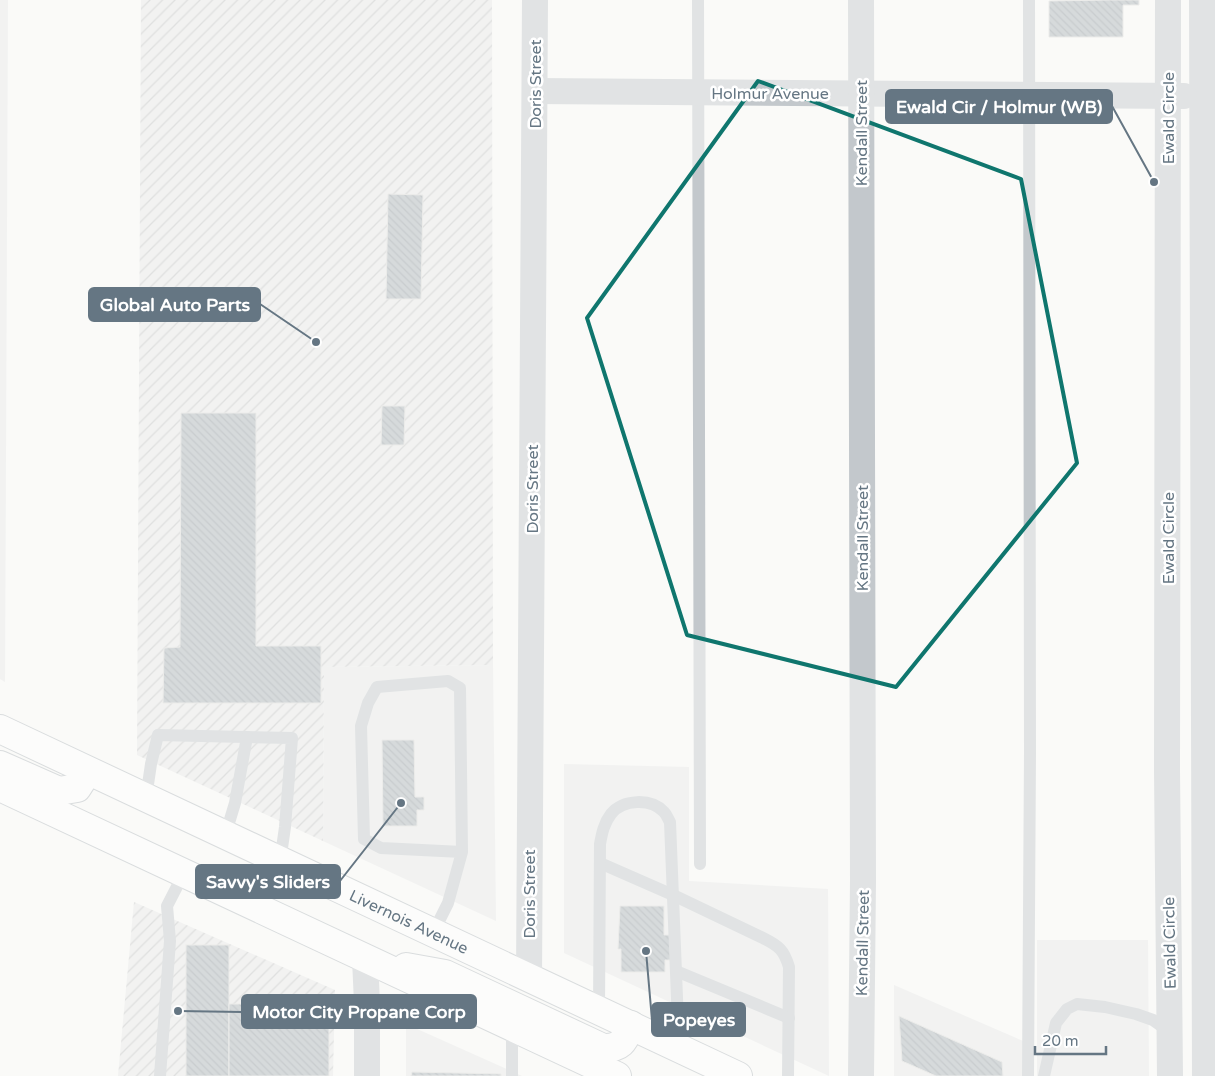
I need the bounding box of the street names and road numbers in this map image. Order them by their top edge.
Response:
street label: Doris Street [526,39,546,129]
street label: Ewald Circle [1159,72,1179,164]
street label: Kendall Street [852,80,872,186]
street label: Holmur Avenue [711,84,829,104]
street label: Doris Street [523,444,543,534]
street label: Kendall Street [853,485,873,591]
street label: Ewald Circle [1159,492,1179,584]
street label: Doris Street [520,849,540,939]
street label: Livernois Avenue [346,886,471,959]
street label: Kendall Street [852,890,874,996]
street label: Ewald Circle [1159,897,1181,989]

